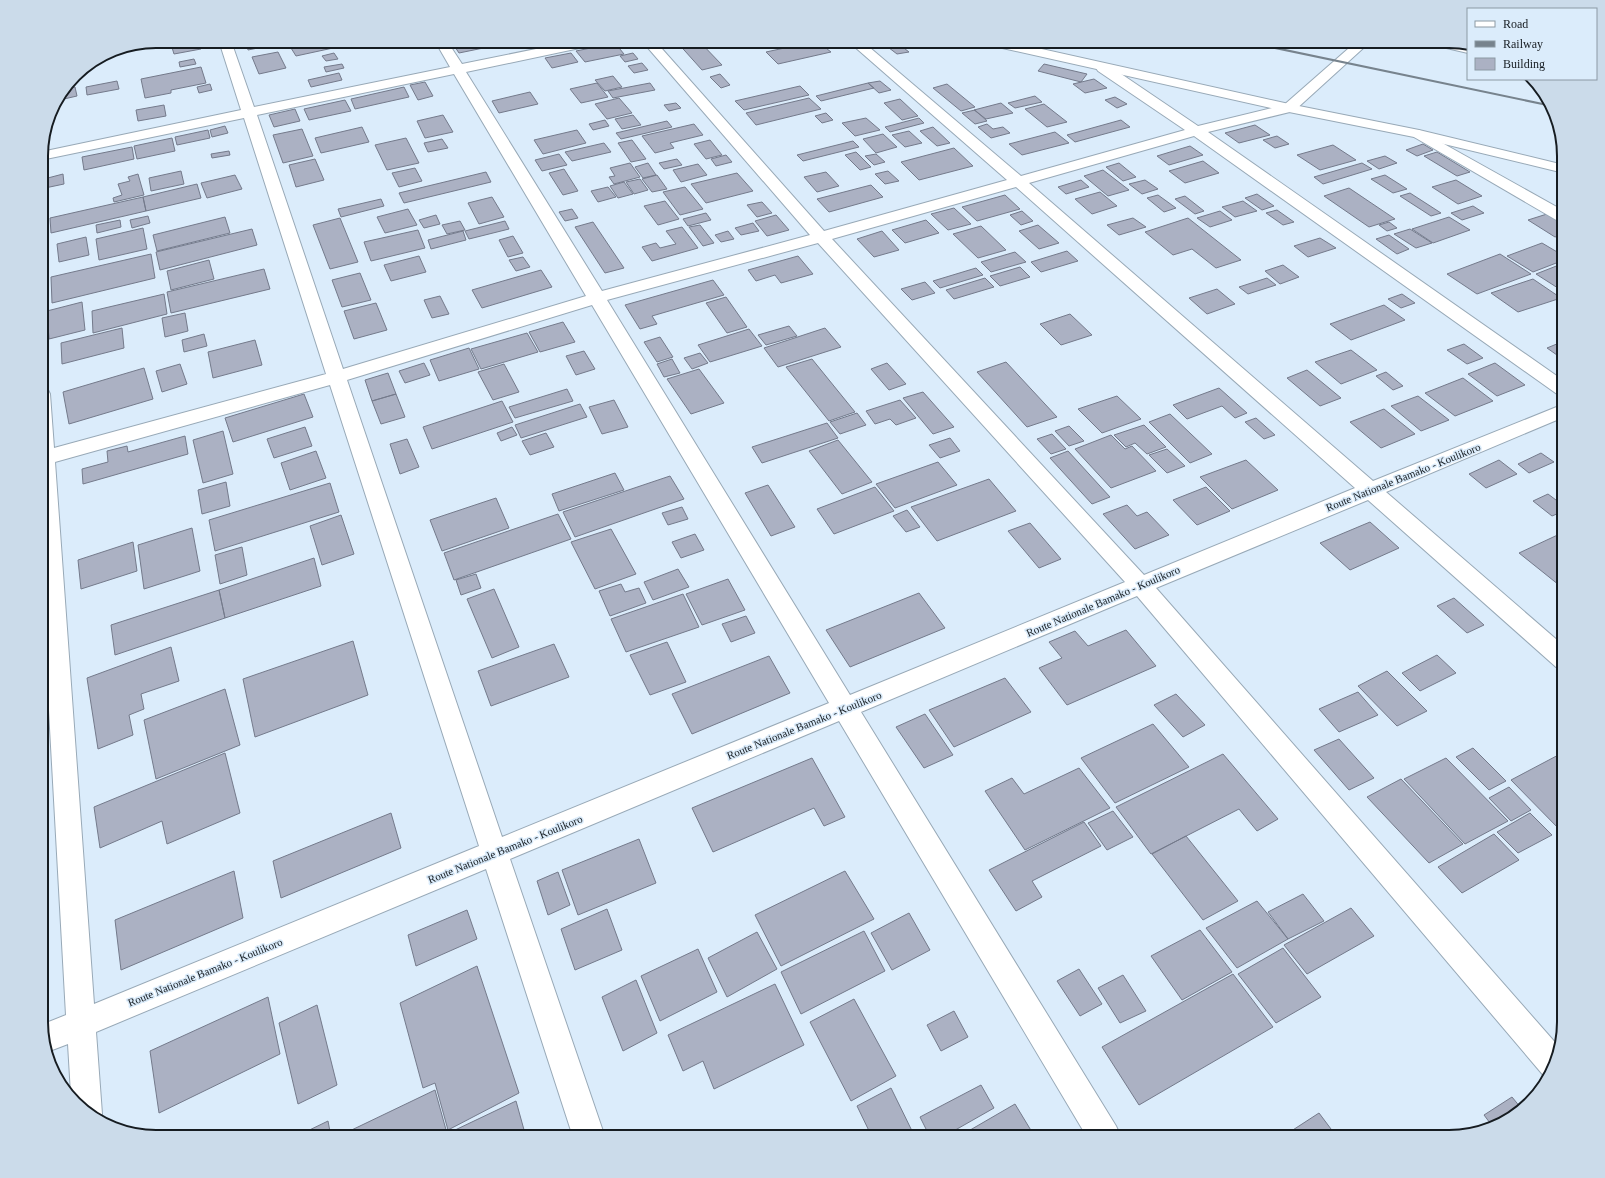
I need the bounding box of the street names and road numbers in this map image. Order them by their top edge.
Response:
street label: Route Nationale Bamako - Koulikoro [1324,440,1482,514]
street label: Route Nationale Bamako - Koulikoro [1024,563,1182,639]
street label: Route Nationale Bamako - Koulikoro [725,688,883,762]
street label: Route Nationale Bamako - Koulikoro [426,812,584,886]
street label: Route Nationale Bamako - Koulikoro [126,935,284,1009]

